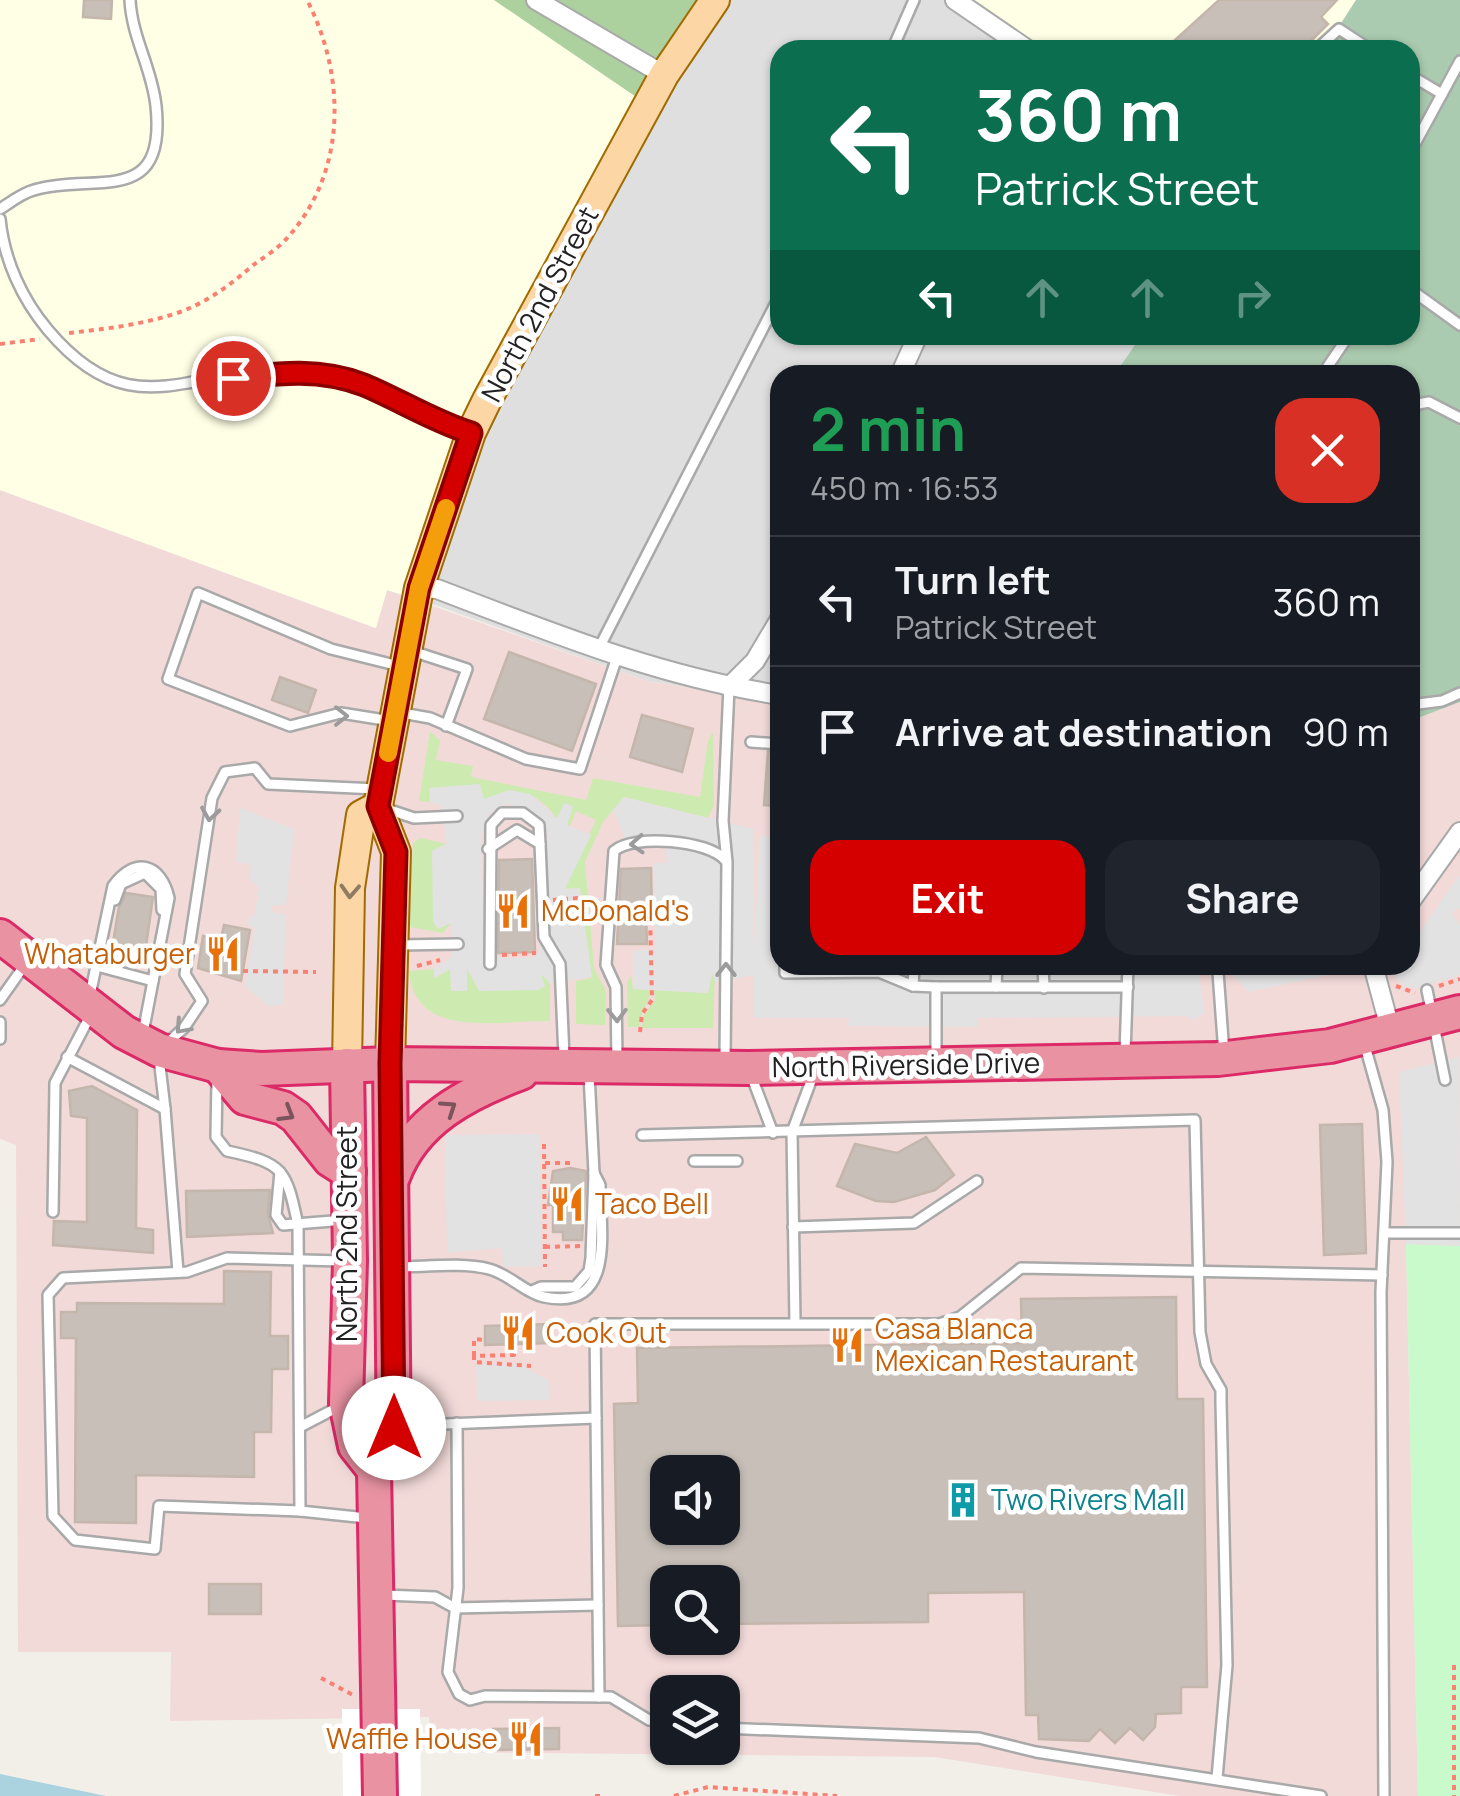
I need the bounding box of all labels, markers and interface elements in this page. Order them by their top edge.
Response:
text: 360 m [975,66,1182,162]
icon: left [810,80,940,210]
text: Patrick Street [975,157,1259,219]
street label: North 2nd Street [472,199,607,408]
icon: left [910,270,965,325]
icon: ahead [1015,270,1070,325]
icon: ahead [1120,270,1175,325]
icon: right [1225,270,1280,325]
pin [191,336,276,421]
icon: arrive [206,351,261,406]
text: 2 min [810,387,966,469]
button: close [1275,398,1380,503]
text: 450 m · 16:53 [810,466,999,510]
text: Turn left [895,553,1051,605]
icon: left [810,574,865,629]
text: 360 m [1272,575,1380,627]
text: Patrick Street [895,605,1097,649]
icon: arrive [810,704,865,759]
one-way arrow [334,705,349,727]
text: Arrive at destination [895,705,1272,757]
text: 90 m [1302,705,1389,757]
one-way arrow [200,806,221,822]
one-way arrow [628,833,644,855]
button: Exit [810,840,1085,955]
button: Share [1105,840,1380,955]
one-way arrow [340,884,361,900]
place label: McDonald's [541,891,689,929]
restaurant icon: McDonald's [494,892,532,930]
place label: Whataburger [24,934,195,972]
restaurant icon: Whataburger [204,935,242,973]
one-way arrow [715,961,737,976]
one-way arrow [606,1007,627,1023]
one-way arrow [175,1015,193,1034]
street label: North Riverside Drive [772,1043,1040,1085]
one-way arrow [276,1102,294,1121]
one-way arrow [438,1102,457,1120]
street label: North 2nd Street [327,1126,365,1342]
place label: Taco Bell [595,1184,709,1222]
restaurant icon: Taco Bell [548,1185,586,1223]
place label: Casa Blanca Mexican Restaurant [875,1309,1134,1379]
place label: Cook Out [546,1313,667,1351]
restaurant icon: Cook Out [499,1314,537,1352]
restaurant icon: Casa Blanca Mexican Restaurant [828,1326,866,1364]
position arrow [342,1376,446,1480]
map controls [650,1455,740,1765]
button: sound [650,1455,740,1545]
place label: Two Rivers Mall [991,1480,1185,1518]
building icon: Two Rivers Mall [944,1481,982,1519]
button: search [650,1565,740,1655]
button: layers [650,1675,740,1765]
place label: Waffle House [326,1719,498,1757]
restaurant icon: Waffle House [507,1720,545,1758]

